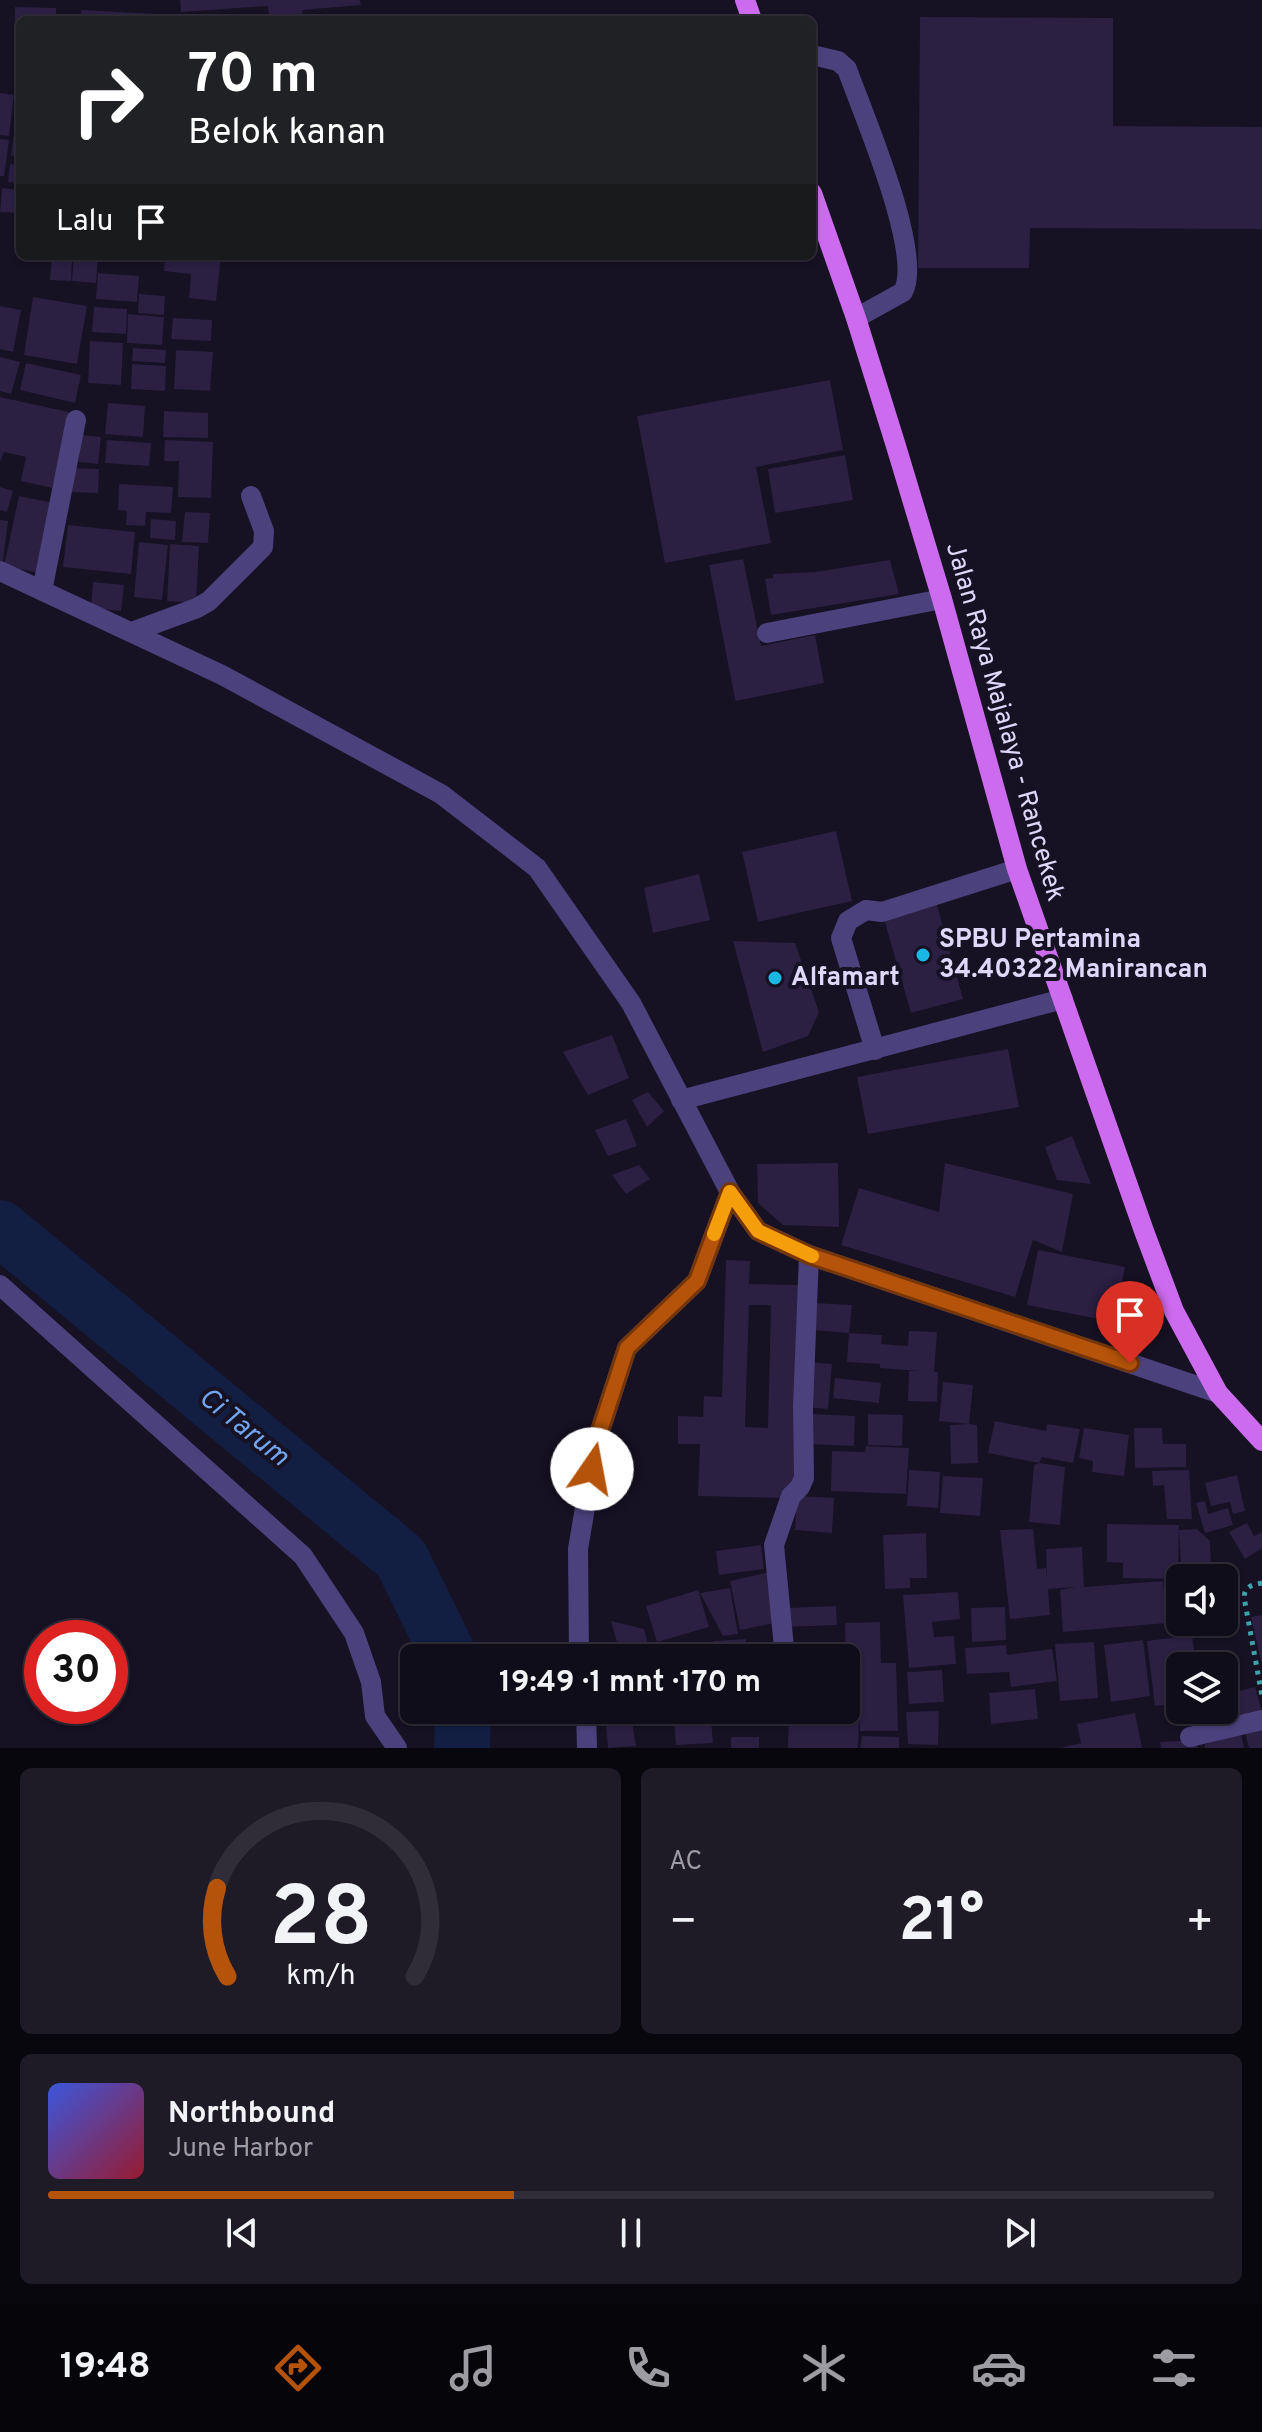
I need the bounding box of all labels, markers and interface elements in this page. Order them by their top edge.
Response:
text: 70 m [188,42,318,112]
icon: right [56,48,160,152]
text: Belok kanan [188,111,386,157]
icon: arrive [129,200,173,244]
text: Lalu [56,204,113,241]
street label: Jalan Raya Majalaya - Rancekek [937,539,1071,905]
place label: SPBU Pertamina 34.40322 Manirancan [939,924,1208,987]
marker: SPBU Pertamina 34.40322 Manirancan [914,946,932,964]
place label: Alfamart [791,962,900,995]
marker: Alfamart [766,969,784,987]
pin [1096,1281,1164,1363]
icon: arrive [1108,1293,1152,1337]
water label: Ci Tarum [190,1380,296,1476]
position arrow [550,1427,634,1511]
map controls [1166,1564,1238,1724]
button: sound [1166,1564,1238,1636]
speed limit sign: 30 [24,1620,128,1724]
button: layers [1166,1652,1238,1724]
text: 19:49 · 1 mnt · 170 m [499,1665,761,1702]
text: AC [669,1846,702,1879]
text: 28 [269,1870,372,1975]
text: 21° [899,1886,984,1962]
text: − [669,1896,697,1952]
text: + [1186,1896,1214,1952]
text: km/h [286,1959,355,1995]
text: Northbound [168,2096,335,2133]
text: June Harbor [168,2133,313,2166]
icon: previous [220,2211,264,2255]
icon: pause [609,2211,653,2255]
icon: next [998,2211,1042,2255]
icon: directions [270,2340,326,2396]
icon: music [445,2340,501,2396]
icon: phone [620,2340,676,2396]
icon: climate [796,2340,852,2396]
icon: car [971,2340,1027,2396]
icon: filters [1146,2340,1202,2396]
text: 19:48 [60,2345,151,2391]

